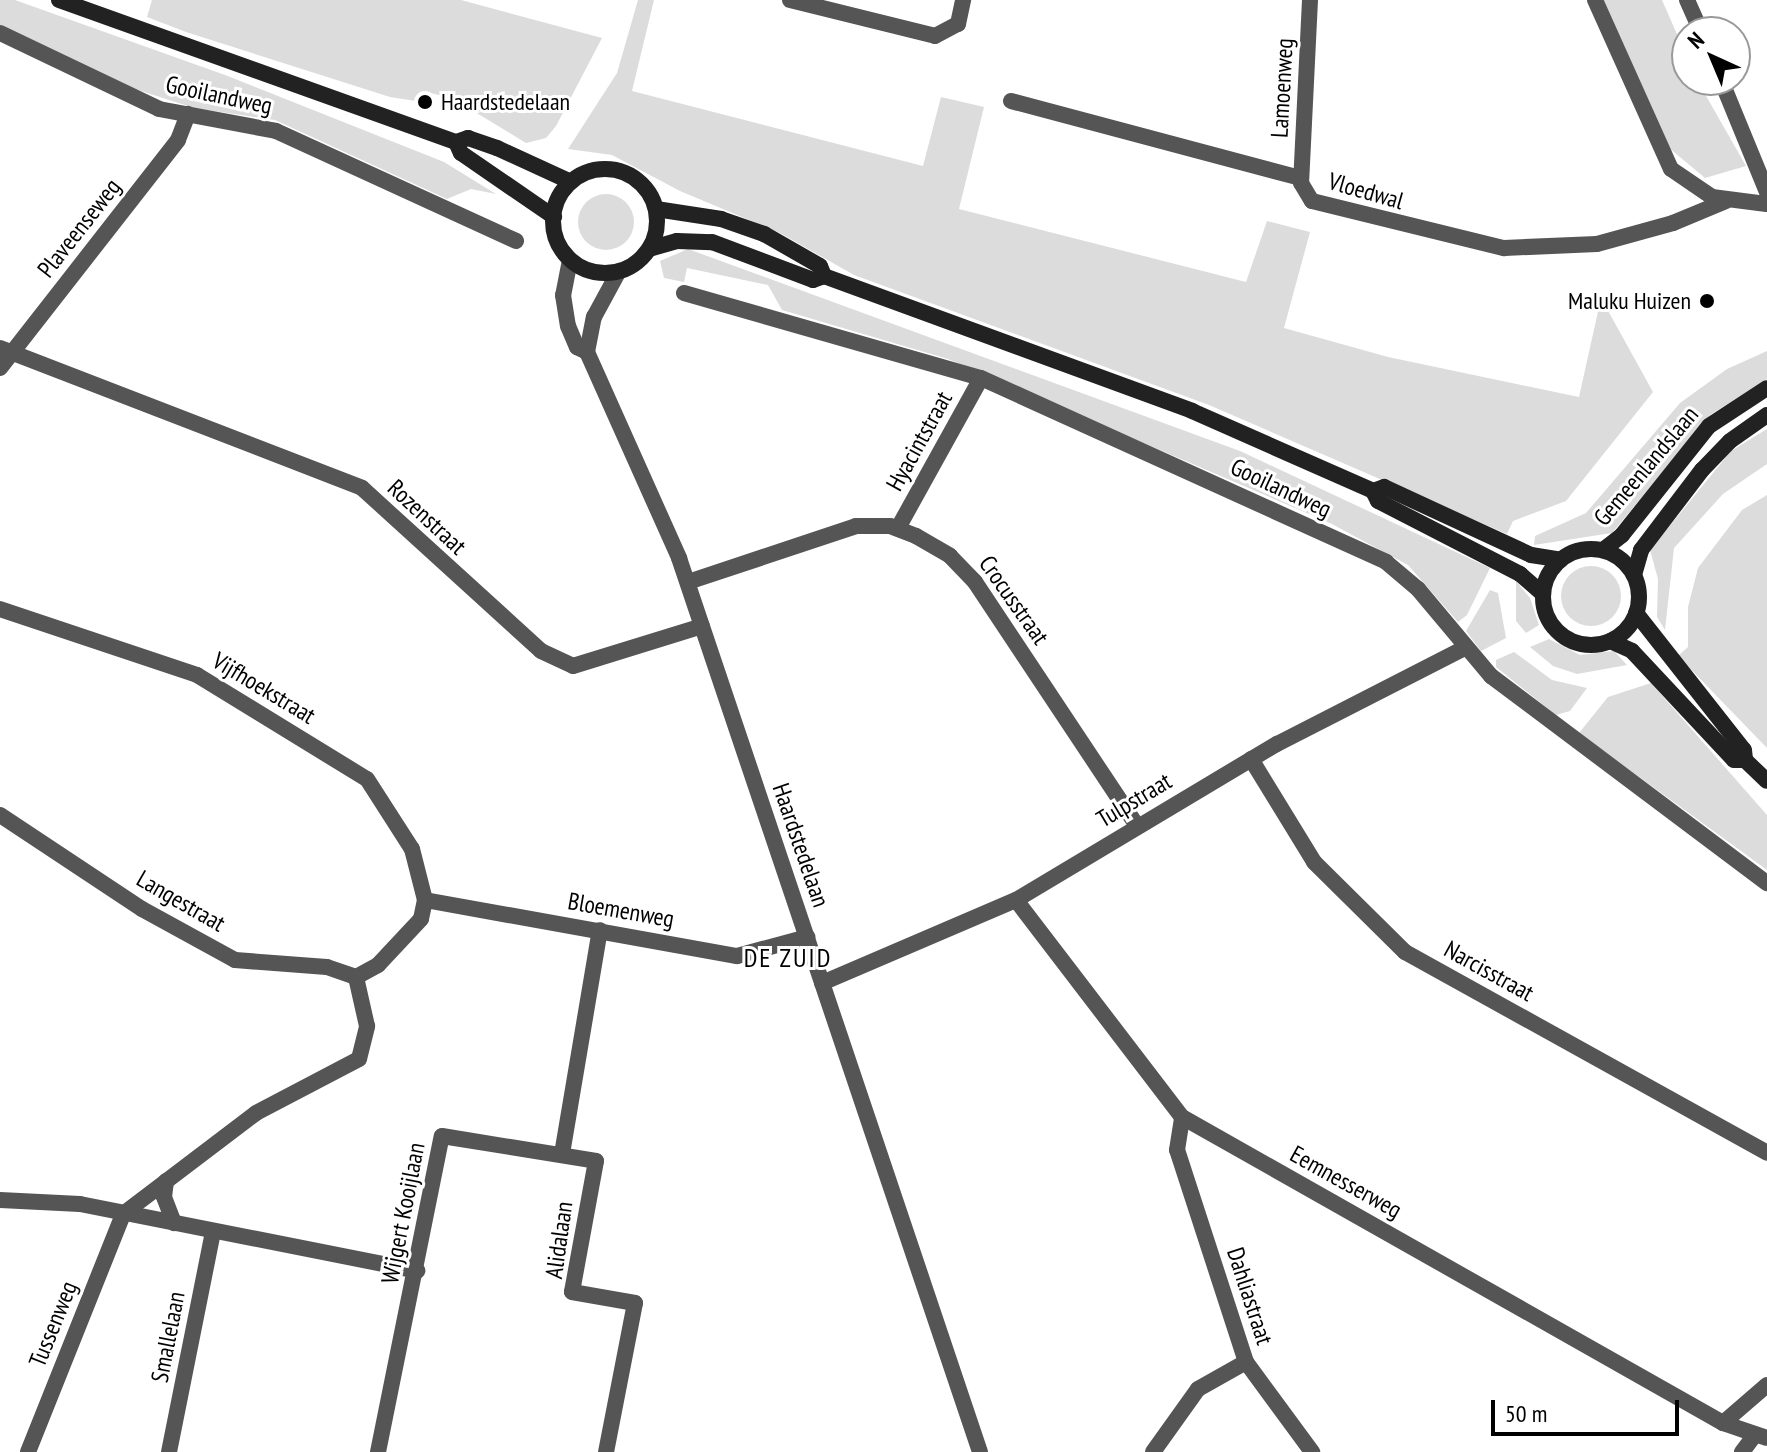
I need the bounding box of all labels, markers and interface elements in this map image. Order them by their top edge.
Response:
north arrow [1671,16,1751,96]
text: N [1682,26,1710,54]
street label: Lamoenweg [1265,37,1299,139]
street label: Gooilandweg [163,70,275,120]
place label: Haardstedelaan [441,88,570,116]
marker: Haardstedelaan [416,93,434,111]
street label: Vloedwal [1325,167,1407,215]
street label: Plaveenseweg [32,173,126,283]
place label: Maluku Huizen [1568,287,1691,315]
marker: Maluku Huizen [1698,292,1716,310]
street label: Hyacintstraat [880,386,958,496]
street label: Gemeenlandslaan [1588,400,1704,532]
street label: Gooilandweg [1226,452,1336,524]
street label: Rozenstraat [382,474,472,560]
street label: Crocusstraat [973,550,1055,650]
street label: Vijfhoekstraat [207,646,321,730]
street label: Tulpstraat [1091,766,1177,834]
street label: Haardstedelaan [766,779,836,911]
street label: Langestraat [132,864,230,938]
street label: Bloemenweg [566,887,676,933]
street label: Narcisstraat [1439,935,1539,1007]
district label: DE ZUID [744,942,832,974]
street label: Wijgert Kooijlaan [375,1140,431,1286]
street label: Eemnesserweg [1285,1140,1407,1224]
street label: Alidalaan [539,1200,579,1280]
street label: Dahliastraat [1221,1244,1279,1348]
street label: Tussenweg [23,1277,83,1371]
street label: Smallelaan [145,1289,191,1385]
scale bar [1495,1384,1683,1434]
text: 50 m [1505,1398,1547,1429]

